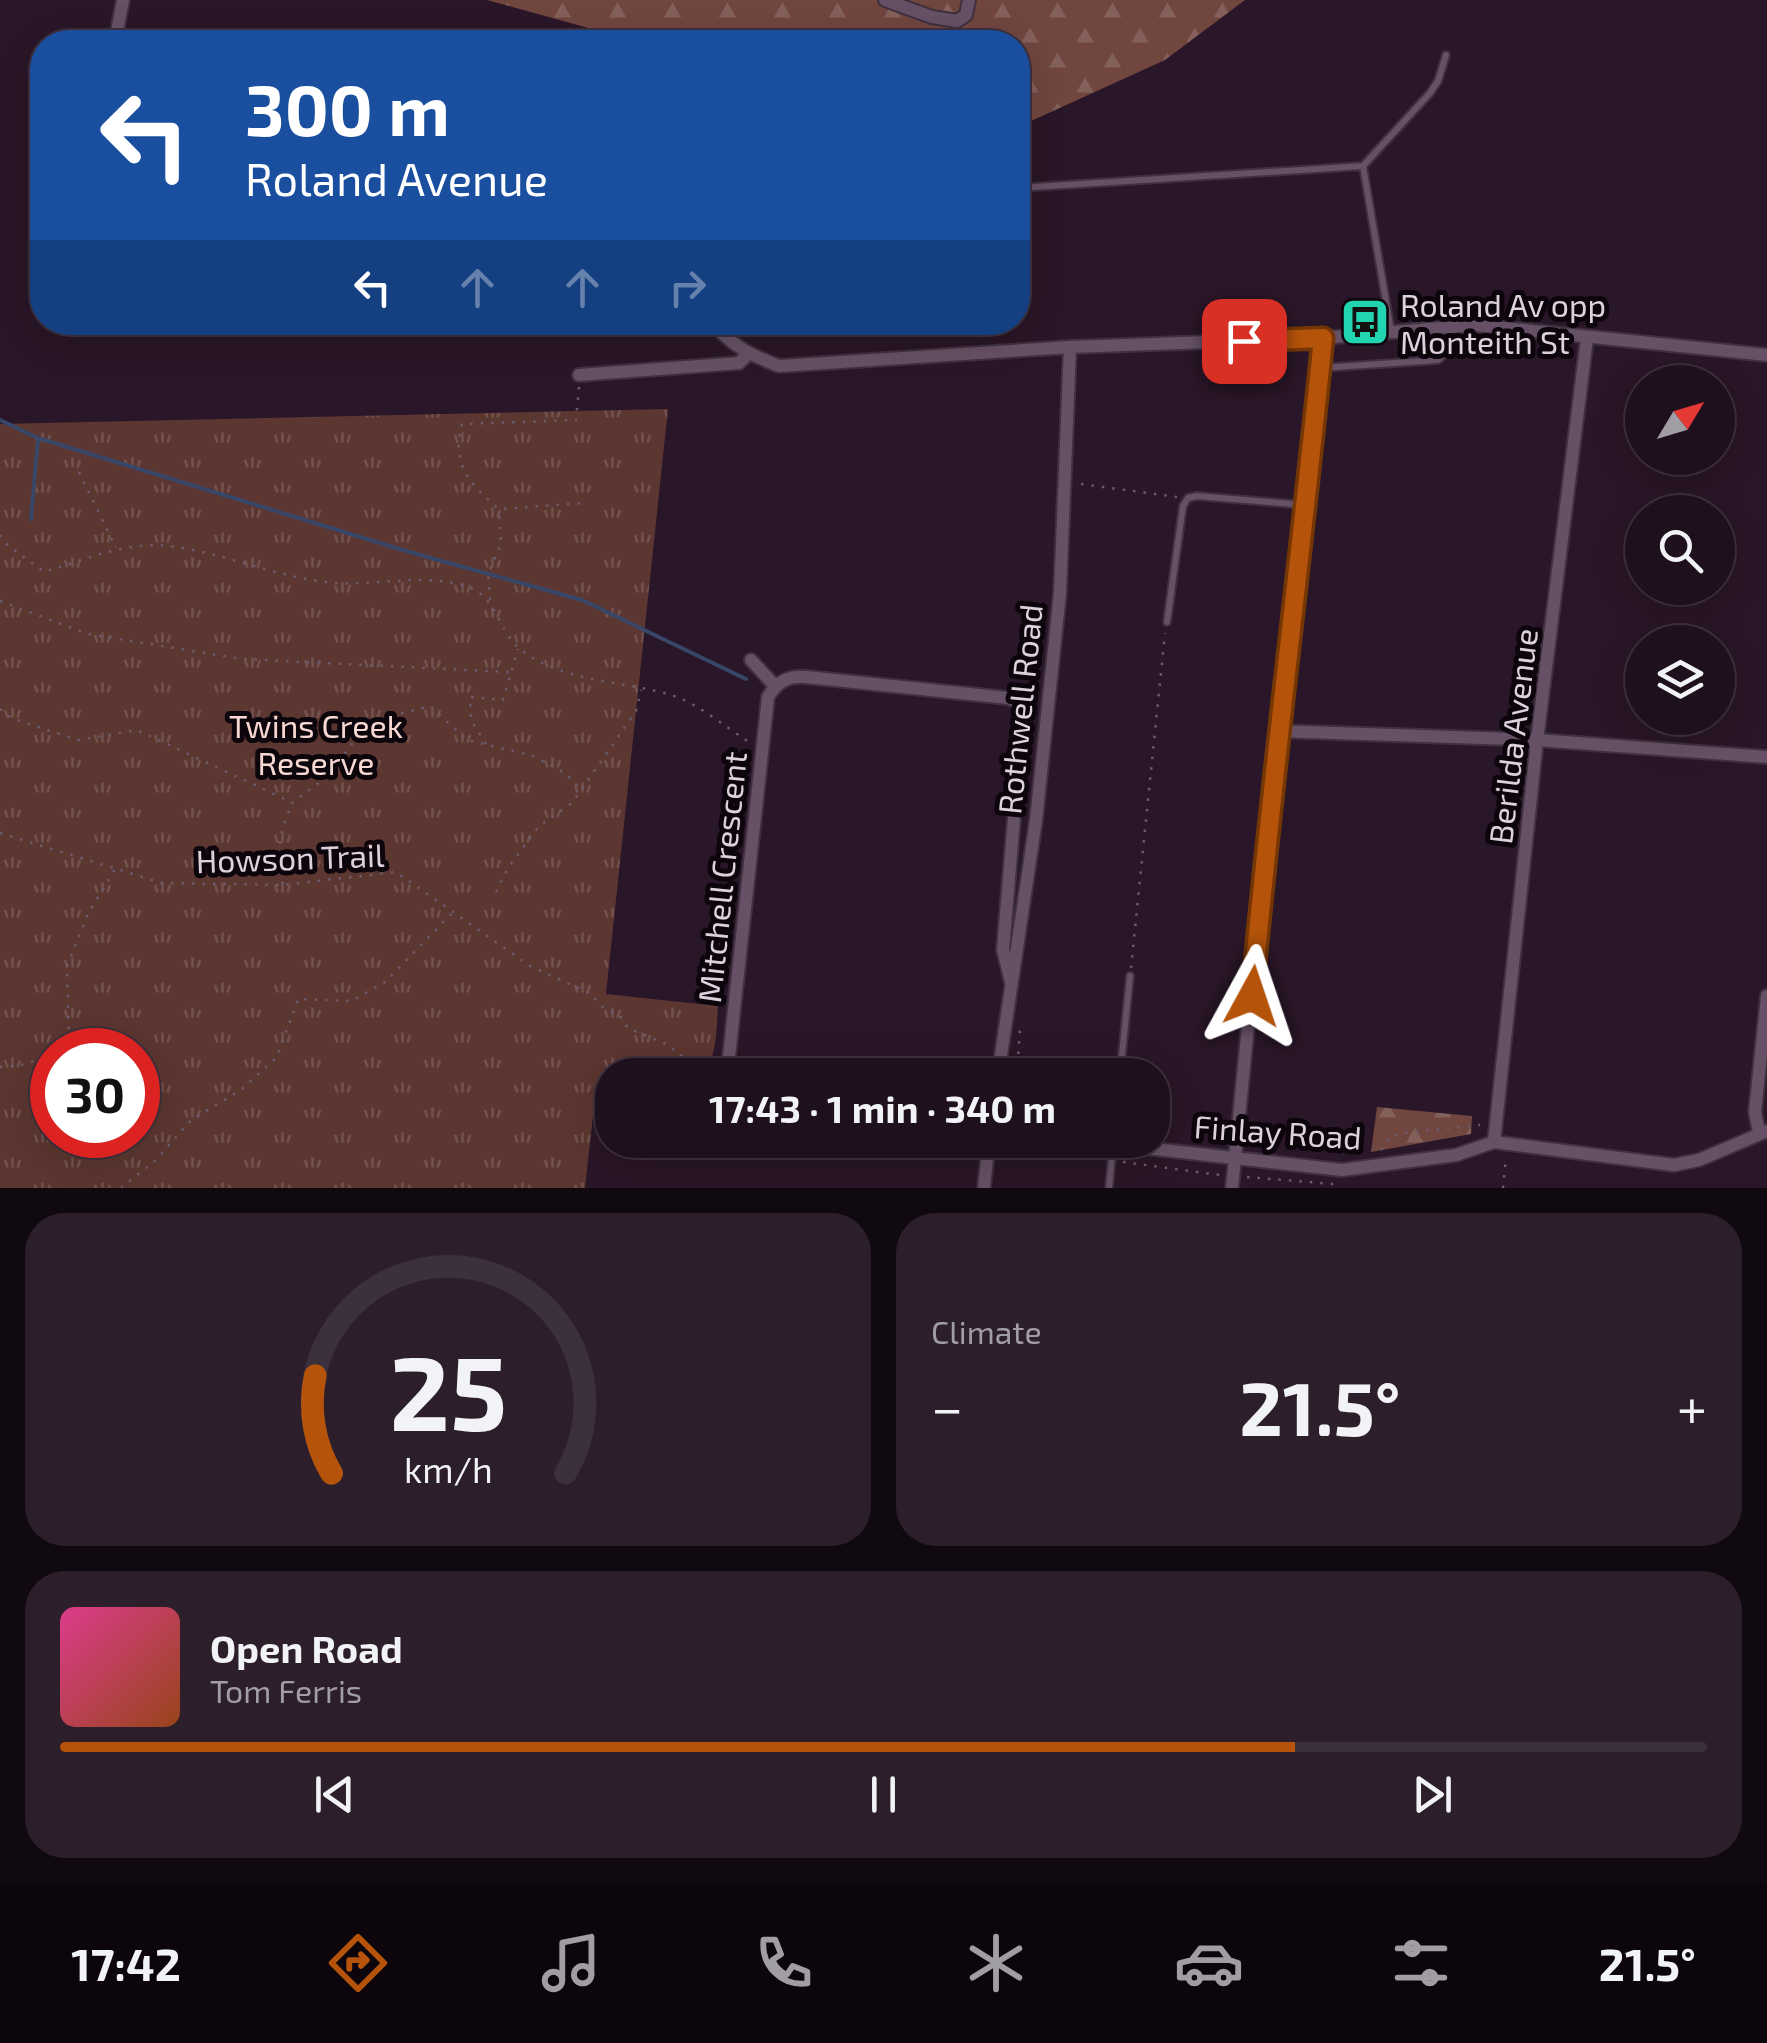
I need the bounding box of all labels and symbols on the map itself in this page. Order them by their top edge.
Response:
place label: Roland Av opp Monteith St [1400,285,1606,360]
bus stop icon: Roland Av opp Monteith St [1339,296,1391,348]
pin [1202,299,1287,384]
north arrow [1625,365,1735,475]
street label: Rothwell Road [989,602,1049,816]
street label: Berilda Avenue [1480,626,1544,846]
park label: Twins Creek Reserve [229,706,403,781]
street label: Mitchell Crescent [689,749,753,1005]
street label: Howson Trail [195,835,385,879]
position arrow [1200,944,1304,1048]
speed limit sign: 30 [30,1028,160,1158]
street label: Finlay Road [1193,1106,1363,1156]

